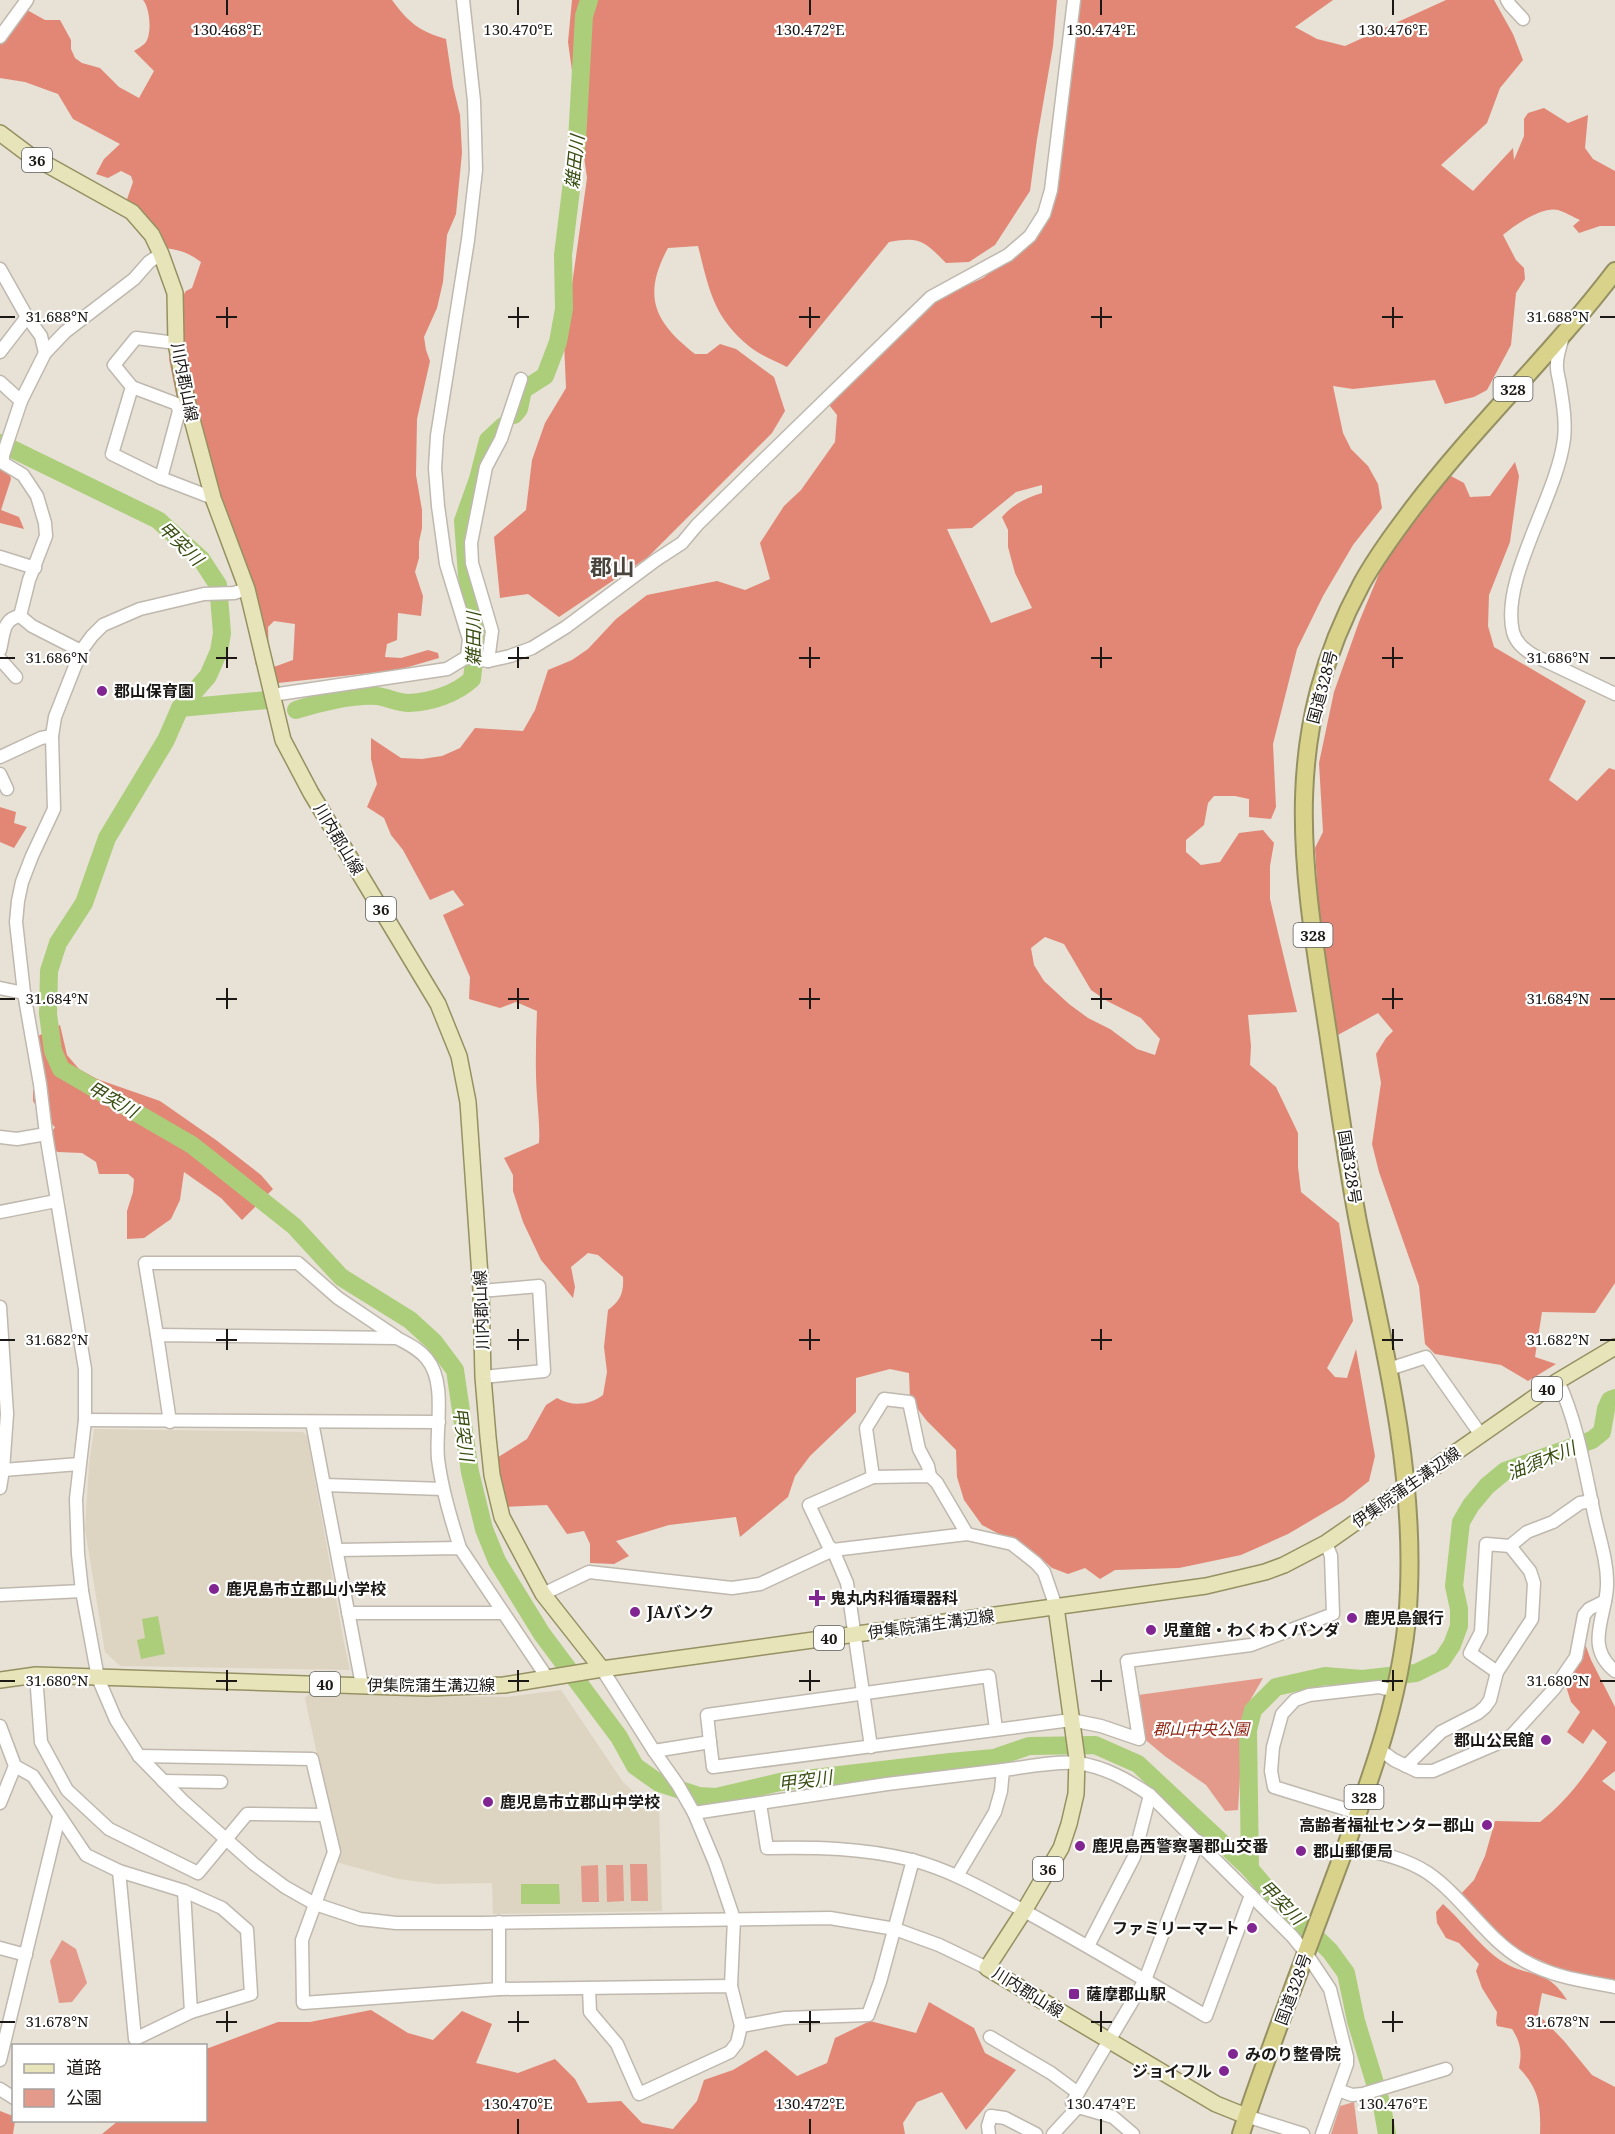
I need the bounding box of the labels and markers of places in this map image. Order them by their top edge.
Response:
place label: 郡山保育園 [114,680,194,702]
marker: 郡山保育園 [95,684,109,698]
place label: 鹿児島市立郡山小学校 [226,1578,386,1600]
marker: 鹿児島市立郡山小学校 [207,1582,221,1596]
place label: 鬼丸内科循環器科 [830,1587,958,1609]
marker: 鬼丸内科循環器科 [808,1589,826,1607]
place label: JAバンク [646,1601,714,1623]
marker: JAバンク [628,1605,642,1619]
place label: 鹿児島銀行 [1364,1607,1444,1629]
marker: 鹿児島銀行 [1345,1611,1359,1625]
place label: 児童館・わくわくパンダ [1163,1619,1340,1641]
marker: 児童館・わくわくパンダ [1144,1623,1158,1637]
place label: 郡山公民館 [1454,1729,1534,1751]
marker: 郡山公民館 [1539,1733,1553,1747]
place label: 鹿児島市立郡山中学校 [500,1791,660,1813]
marker: 鹿児島市立郡山中学校 [481,1795,495,1809]
place label: 高齢者福祉センター郡山 [1299,1814,1475,1836]
marker: 高齢者福祉センター郡山 [1480,1818,1494,1832]
place label: 鹿児島西警察署郡山交番 [1092,1835,1268,1857]
marker: 鹿児島西警察署郡山交番 [1073,1839,1087,1853]
place label: 郡山郵便局 [1313,1840,1393,1862]
marker: 郡山郵便局 [1294,1844,1308,1858]
place label: ファミリーマート [1112,1917,1240,1939]
marker: ファミリーマート [1245,1921,1259,1935]
place label: 薩摩郡山駅 [1086,1983,1166,2005]
marker: 薩摩郡山駅 [1067,1987,1081,2001]
place label: みのり整骨院 [1245,2043,1341,2065]
marker: みのり整骨院 [1226,2047,1240,2061]
place label: ジョイフル [1132,2060,1212,2082]
marker: ジョイフル [1217,2064,1231,2078]

